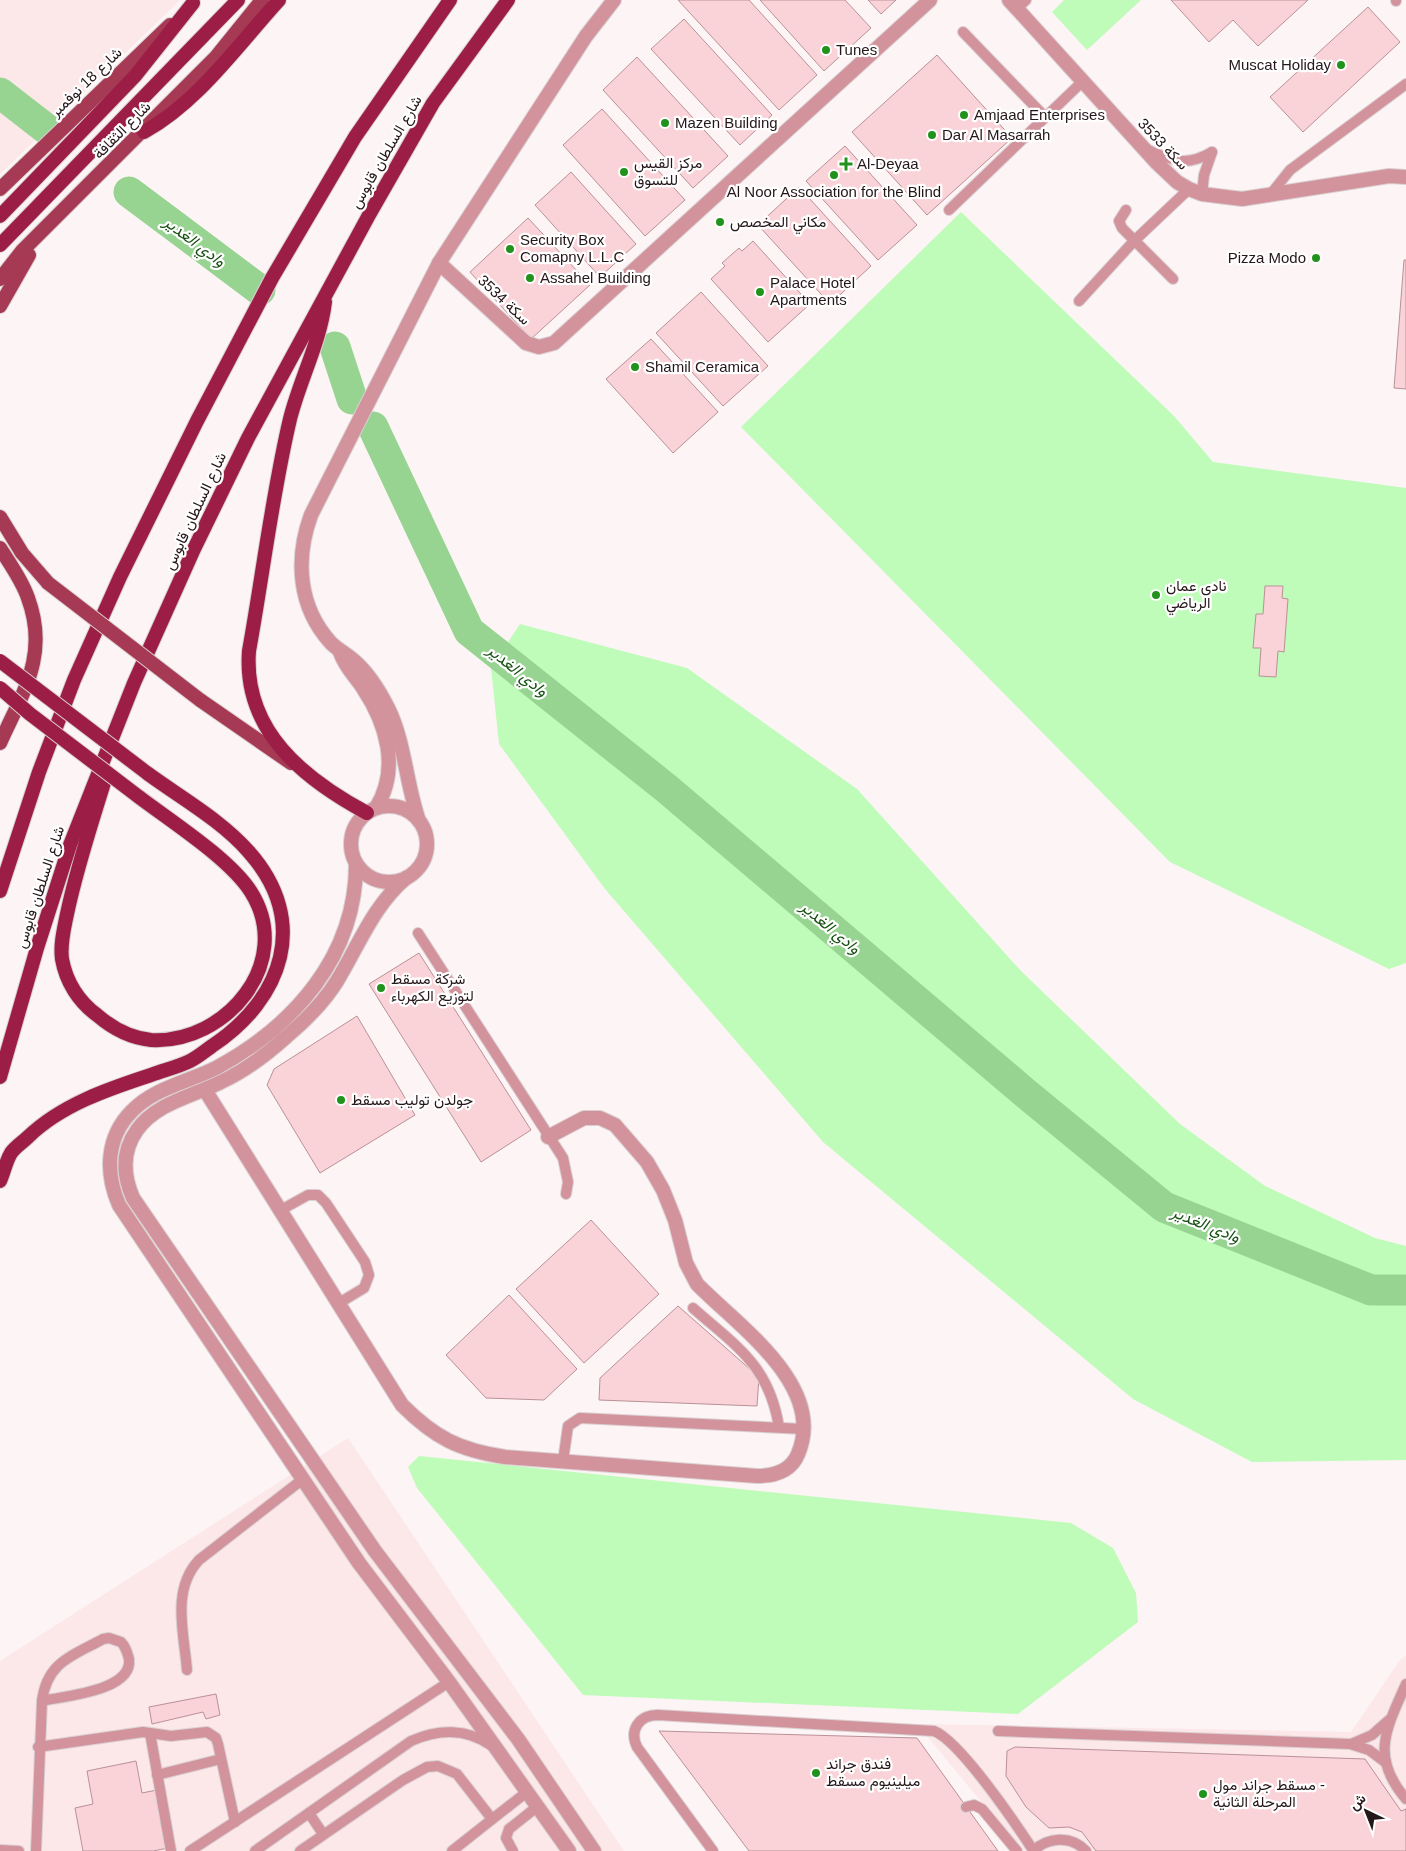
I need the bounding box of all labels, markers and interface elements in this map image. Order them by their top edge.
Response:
place label: Tunes [836,41,877,58]
street label: شارع 18 نوفمبر [46,43,127,123]
marker: Tunes [820,44,832,56]
place label: Muscat Holiday [1228,56,1331,73]
marker: Muscat Holiday [1335,59,1347,71]
street label: شارع السلطان قابوس [346,92,427,213]
street label: شارع الثقافة [90,97,156,164]
place label: Amjaad Enterprises [974,106,1105,123]
marker: Amjaad Enterprises [958,109,970,121]
place label: Mazen Building [675,114,778,131]
street label: سكة 3533 [1135,114,1192,173]
marker: Mazen Building [659,117,671,129]
place label: Dar Al Masarrah [942,126,1050,143]
marker: Dar Al Masarrah [926,129,938,141]
place label: مركز القيس للتسوق [634,154,702,189]
place label: Al-Deyaa [857,155,919,172]
marker: Al-Deyaa [839,157,853,171]
marker: مركز القيس للتسوق [618,166,630,178]
marker: Al Noor Association for the Blind [828,169,840,181]
place label: Al Noor Association for the Blind [727,183,941,200]
water label: وادي الغدير [157,212,229,274]
place label: مكاني المخصص [730,213,826,235]
marker: مكاني المخصص [714,216,726,228]
place label: Security Box Comapny L.L.C [520,231,624,265]
marker: Security Box Comapny L.L.C [504,243,516,255]
place label: Pizza Modo [1228,249,1306,266]
marker: Pizza Modo [1310,252,1322,264]
place label: Assahel Building [540,269,651,286]
street label: سكة 3534 [475,271,534,328]
marker: Assahel Building [524,272,536,284]
place label: Palace Hotel Apartments [770,274,855,308]
marker: Palace Hotel Apartments [754,286,766,298]
place label: Shamil Ceramica [645,358,760,375]
marker: Shamil Ceramica [629,361,641,373]
street label: شارع السلطان قابوس [160,449,232,573]
place label: نادي عمان الرياضي [1166,577,1227,616]
marker: نادي عمان الرياضي [1150,589,1162,601]
water label: وادي الغدير [480,641,551,704]
street label: شارع السلطان قابوس [12,823,70,951]
water label: وادي الغدير [794,897,864,961]
place label: شركة مسقط لتوزيع الكهرباء [391,970,474,1007]
marker: شركة مسقط لتوزيع الكهرباء [375,982,387,994]
place label: جولدن توليب مسقط [351,1091,473,1109]
marker: جولدن توليب مسقط [335,1094,347,1106]
water label: وادي الغدير [1166,1203,1242,1250]
place label: فندق جراند ميلينيوم مسقط [826,1755,920,1791]
marker: فندق جراند ميلينيوم مسقط [810,1767,822,1779]
place label: مسقط جراند مول - المرحلة الثانية [1213,1776,1325,1811]
north arrow [1341,1786,1391,1836]
marker: مسقط جراند مول - المرحلة الثانية [1197,1788,1209,1800]
text: ش [1346,1790,1370,1814]

